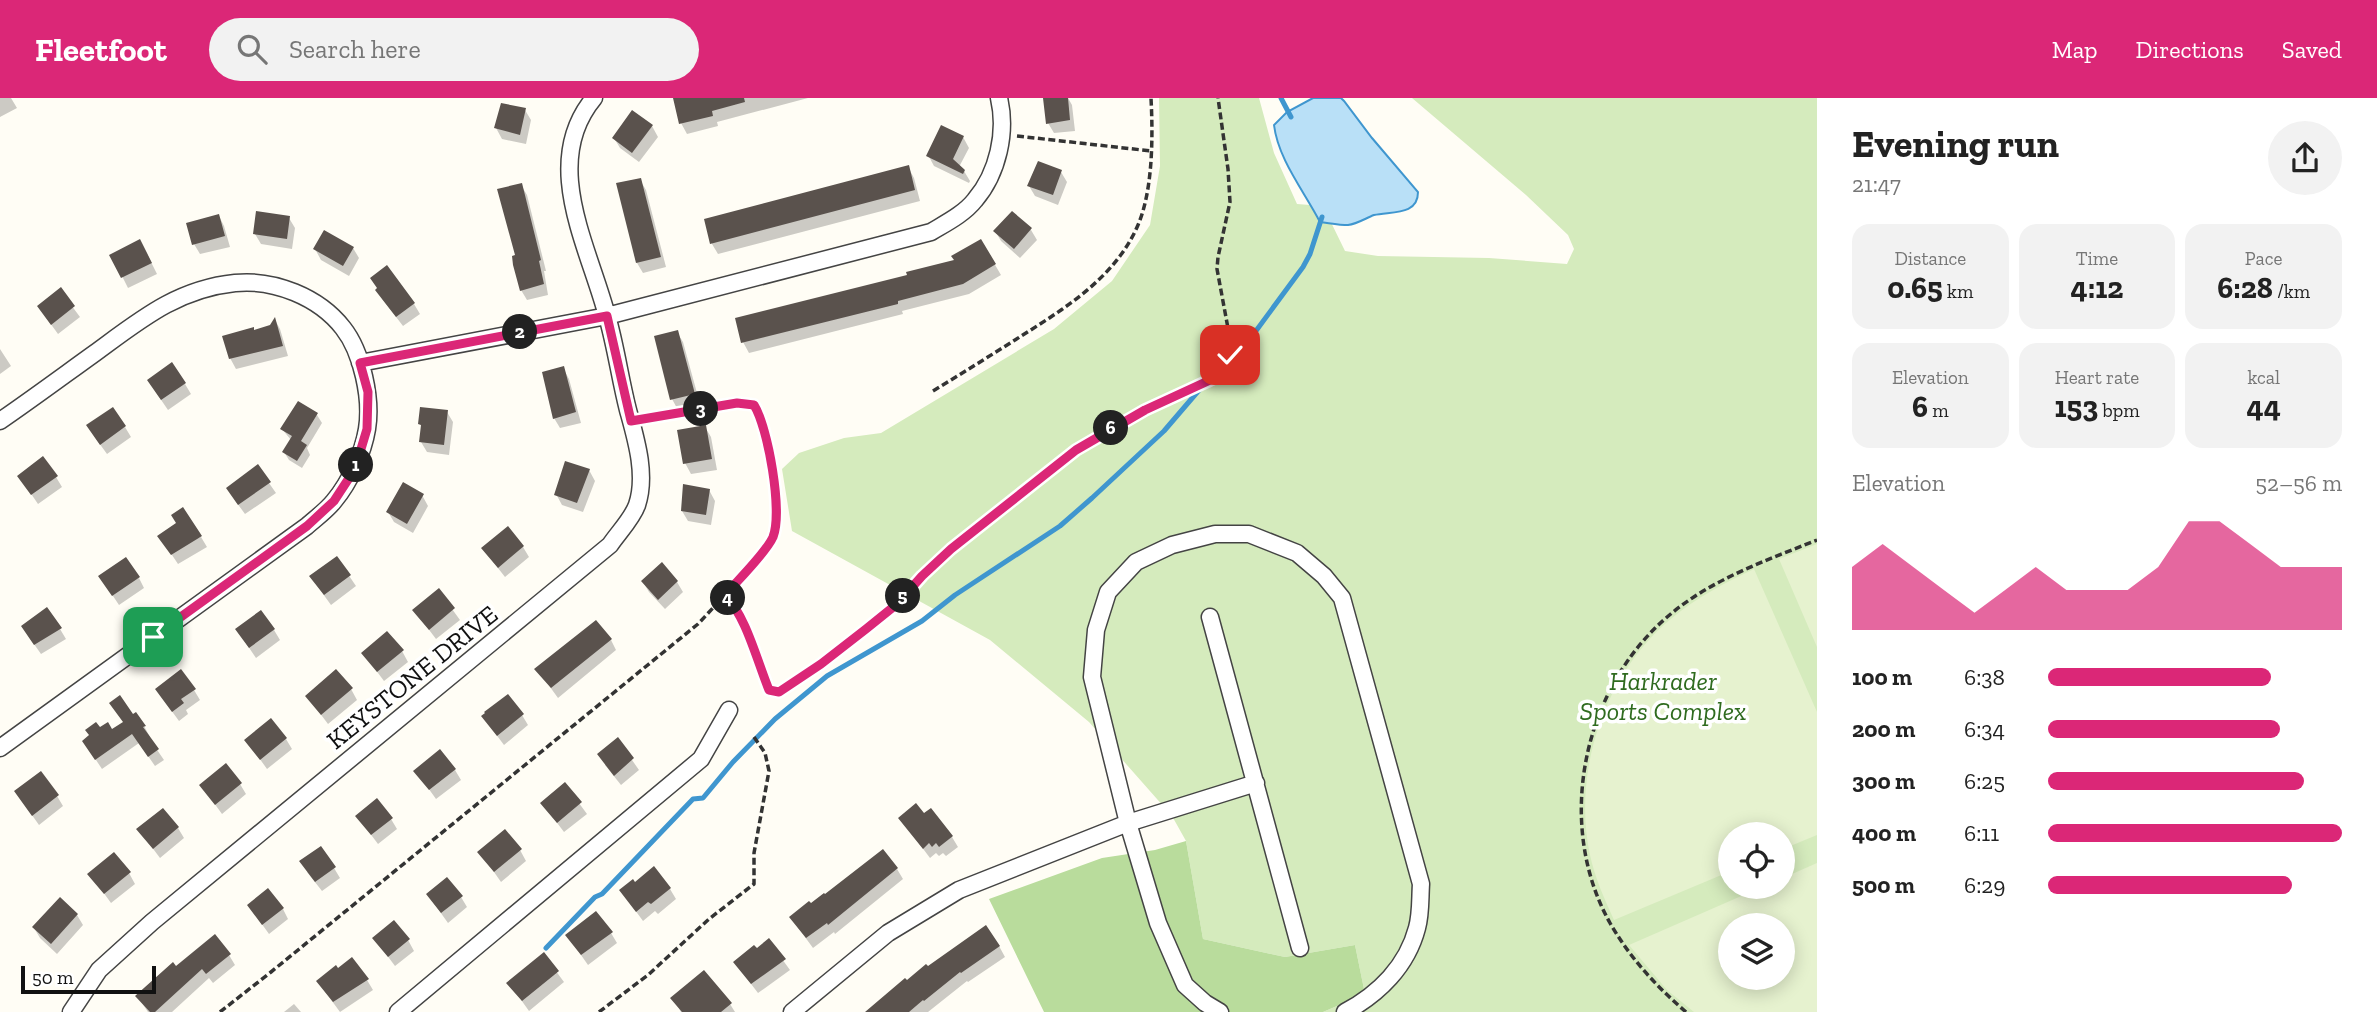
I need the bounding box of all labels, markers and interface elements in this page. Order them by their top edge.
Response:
search box [209,18,699,81]
text: Fleetfoot [35,30,167,69]
icon: search [233,30,271,68]
text: Search here [289,33,421,65]
text: Map [2052,35,2098,64]
text: Directions [2136,35,2244,64]
text: Saved [2282,35,2342,64]
text: Evening run [1852,121,2059,167]
button: share [2268,121,2342,195]
text: 21:47 [1852,170,1901,198]
text: Distance [1894,247,1966,270]
text: Time [2076,247,2118,270]
text: Pace [2245,247,2283,270]
text: 0.65 [1887,270,1943,306]
text: 4:12 [2071,270,2123,306]
text: 6:28 [2217,270,2273,306]
text: km [1943,280,1973,303]
text: /km [2273,280,2310,303]
pin: 2 [503,314,538,350]
text: 2 [514,320,525,343]
pin [1200,325,1260,385]
icon: check [1211,336,1249,374]
text: Elevation [1892,366,1969,389]
text: Heart rate [2055,366,2139,389]
text: kcal [2247,366,2280,389]
text: 6 [1912,389,1928,425]
text: 153 [2054,389,2098,425]
text: 44 [2247,389,2281,425]
pin: 3 [684,392,718,426]
text: 3 [695,397,706,420]
text: m [1928,399,1949,422]
text: bpm [2098,399,2140,422]
pin: 6 [1094,410,1128,446]
text: 6 [1105,416,1116,439]
pin: 1 [338,448,374,482]
text: 1 [352,453,359,476]
text: Elevation [1852,469,1945,497]
text: 52–56 m [2255,469,2342,497]
pin: 5 [886,578,920,614]
pin: 4 [710,580,746,616]
text: 5 [898,584,907,607]
text: 4 [722,586,733,609]
street label: KEYSTONE DRIVE [320,598,504,756]
pin [123,607,183,667]
icon: arrive [134,618,172,656]
text: 100 m [1852,663,1912,691]
text: 6:38 [1964,663,2005,691]
park label: Harkrader Sports Complex [1580,665,1746,727]
text: 200 m [1852,715,1915,743]
text: 6:34 [1964,715,2005,743]
text: 300 m [1852,767,1915,795]
text: 6:25 [1964,767,2005,795]
text: 400 m [1852,819,1916,847]
text: 6:11 [1964,819,1999,847]
map controls [1718,822,1795,990]
button: locate [1718,822,1795,899]
text: 500 m [1852,871,1915,899]
text: 6:29 [1964,871,2005,899]
button: layers [1718,913,1795,990]
scale bar [21,963,156,995]
text: 50 m [32,966,73,989]

